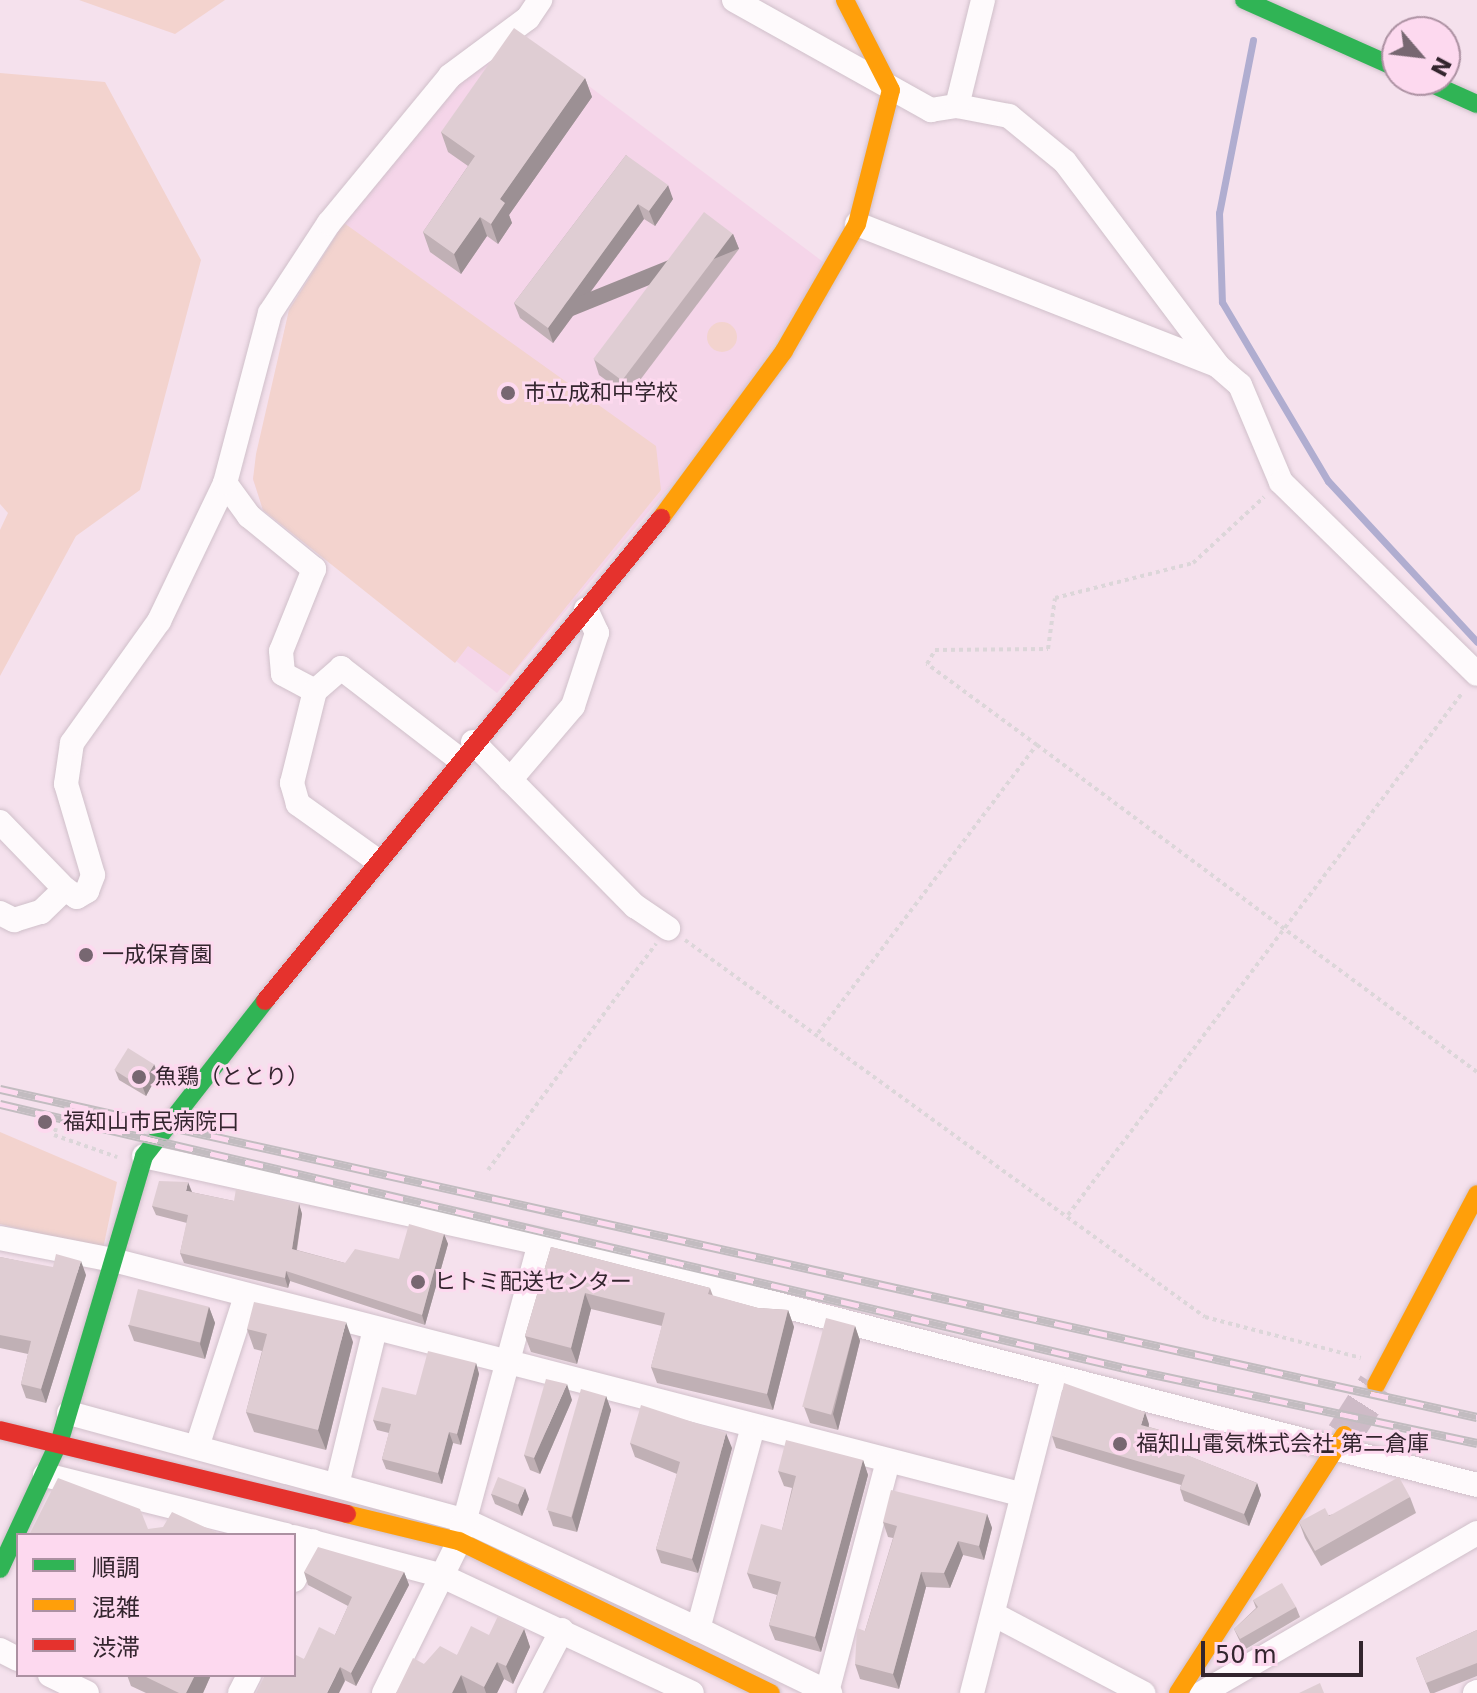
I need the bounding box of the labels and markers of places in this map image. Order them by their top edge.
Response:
place label: 市立成和中学校 [524,380,678,406]
marker: 市立成和中学校 [499,384,517,402]
place label: 一成保育園 [102,942,212,968]
marker: 一成保育園 [77,946,95,964]
place label: 魚鶏（ととり） [155,1064,309,1090]
marker: 魚鶏（ととり） [130,1068,148,1086]
place label: 福知山市民病院口 [63,1109,239,1135]
marker: 福知山市民病院口 [34,1111,56,1133]
place label: ヒトミ配送センター [434,1269,632,1295]
marker: ヒトミ配送センター [409,1273,427,1291]
place label: 福知山電気株式会社 第二倉庫 [1136,1431,1429,1457]
marker: 福知山電気株式会社 第二倉庫 [1111,1435,1129,1453]

